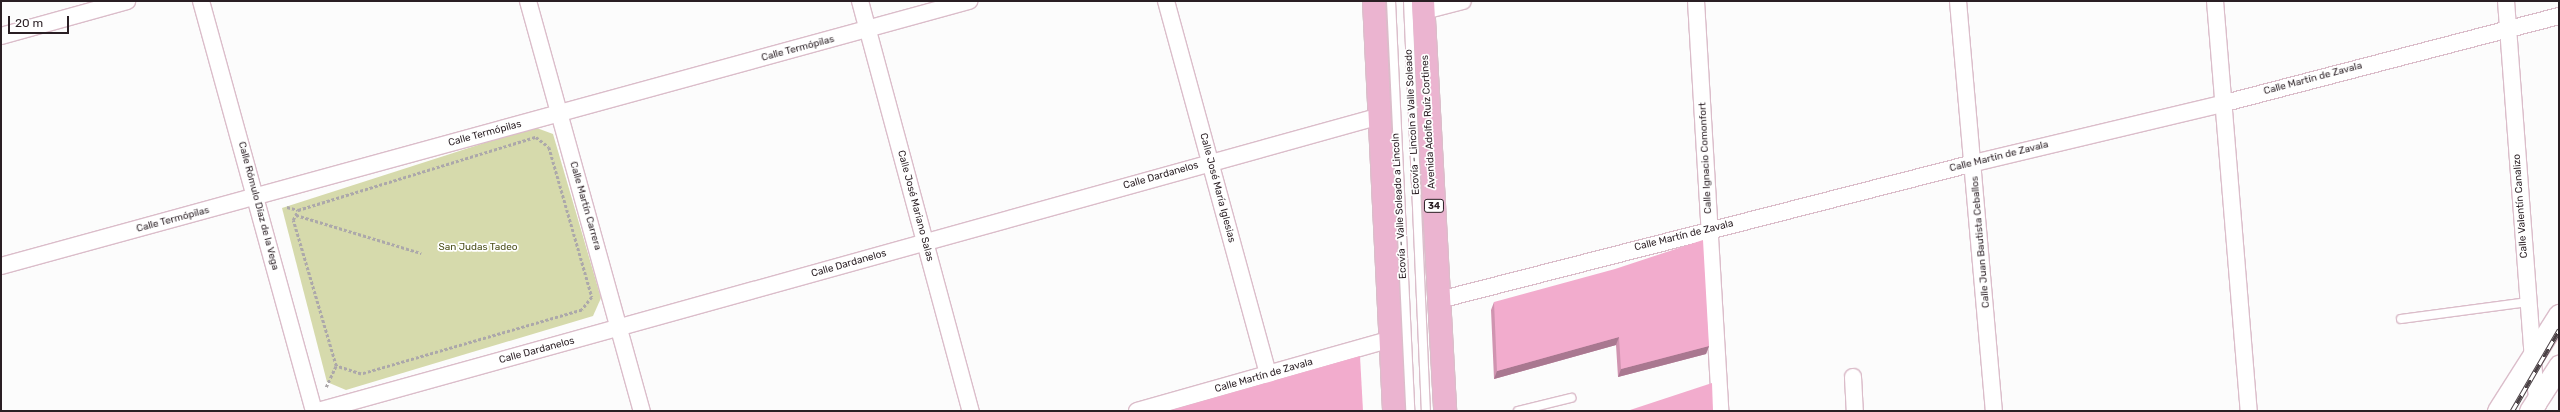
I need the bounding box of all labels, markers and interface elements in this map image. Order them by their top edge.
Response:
scale bar [10,8,71,34]
text: 20 m [15,16,43,30]
street label: Calle Termópilas [760,33,836,65]
street label: Ecovía - Lincoln a Valle Soleado [1403,49,1423,195]
street label: Avenida Adolfo Ruíz Cortines [1419,55,1439,189]
street label: Calle Martín de Zavala [2262,60,2364,98]
street label: Calle Ignacio Comonfort [1697,102,1715,214]
street label: Calle Termópilas [447,118,523,150]
street label: Calle José María Iglesias [1197,132,1237,244]
street label: Ecovía - Valle Soleado a Lincoln [1390,133,1410,279]
street label: Calle Martín de Zavala [1948,139,2050,175]
street label: Calle Rómulo Díaz de la Vega [235,140,281,272]
street label: Calle José Mariano Salas [894,149,936,263]
street label: Calle Valentín Canalizo [2511,153,2531,259]
street label: Calle Martín Carrera [567,160,603,252]
street label: Calle Dardanelos [1122,160,1200,192]
street label: Calle Juan Bautista Ceballos [1969,176,1993,308]
road number: 34 [1423,199,1445,213]
street label: Calle Termópilas [135,204,211,236]
street label: Calle Martín de Zavala [1633,218,1735,254]
park label: San Judas Tadeo [438,242,518,254]
street label: Calle Dardanelos [810,248,888,280]
street label: Calle Dardanelos [498,335,576,367]
street label: Calle Martín de Zavala [1214,356,1314,396]

